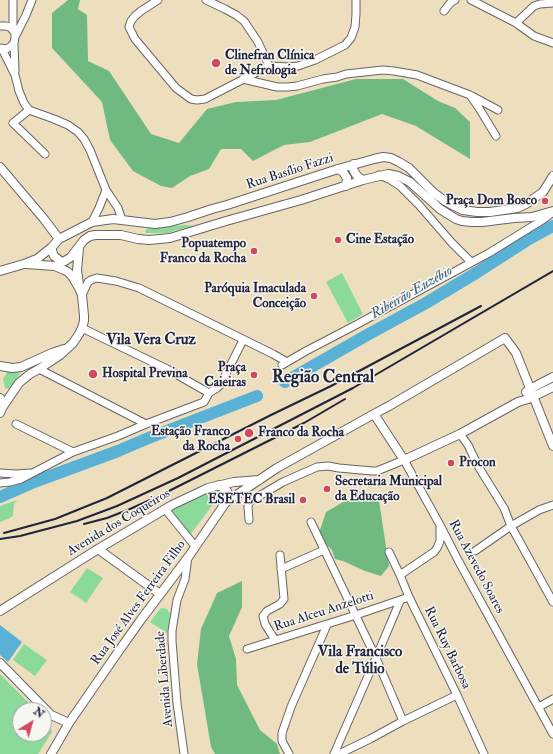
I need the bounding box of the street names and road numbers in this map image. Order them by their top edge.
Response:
street label: Rua Basílio Fazzi [244,151,336,193]
street label: Avenida dos Coqueiros [65,486,173,560]
street label: Rua Azevedo Soares [445,518,507,616]
street label: Rua José Alves Ferreira Filho [89,538,189,668]
street label: Rua Alceu Anzelotti [272,589,376,635]
street label: Rua Ruy Barbosa [420,604,474,692]
street label: Avenida Liberdade [153,630,177,728]

